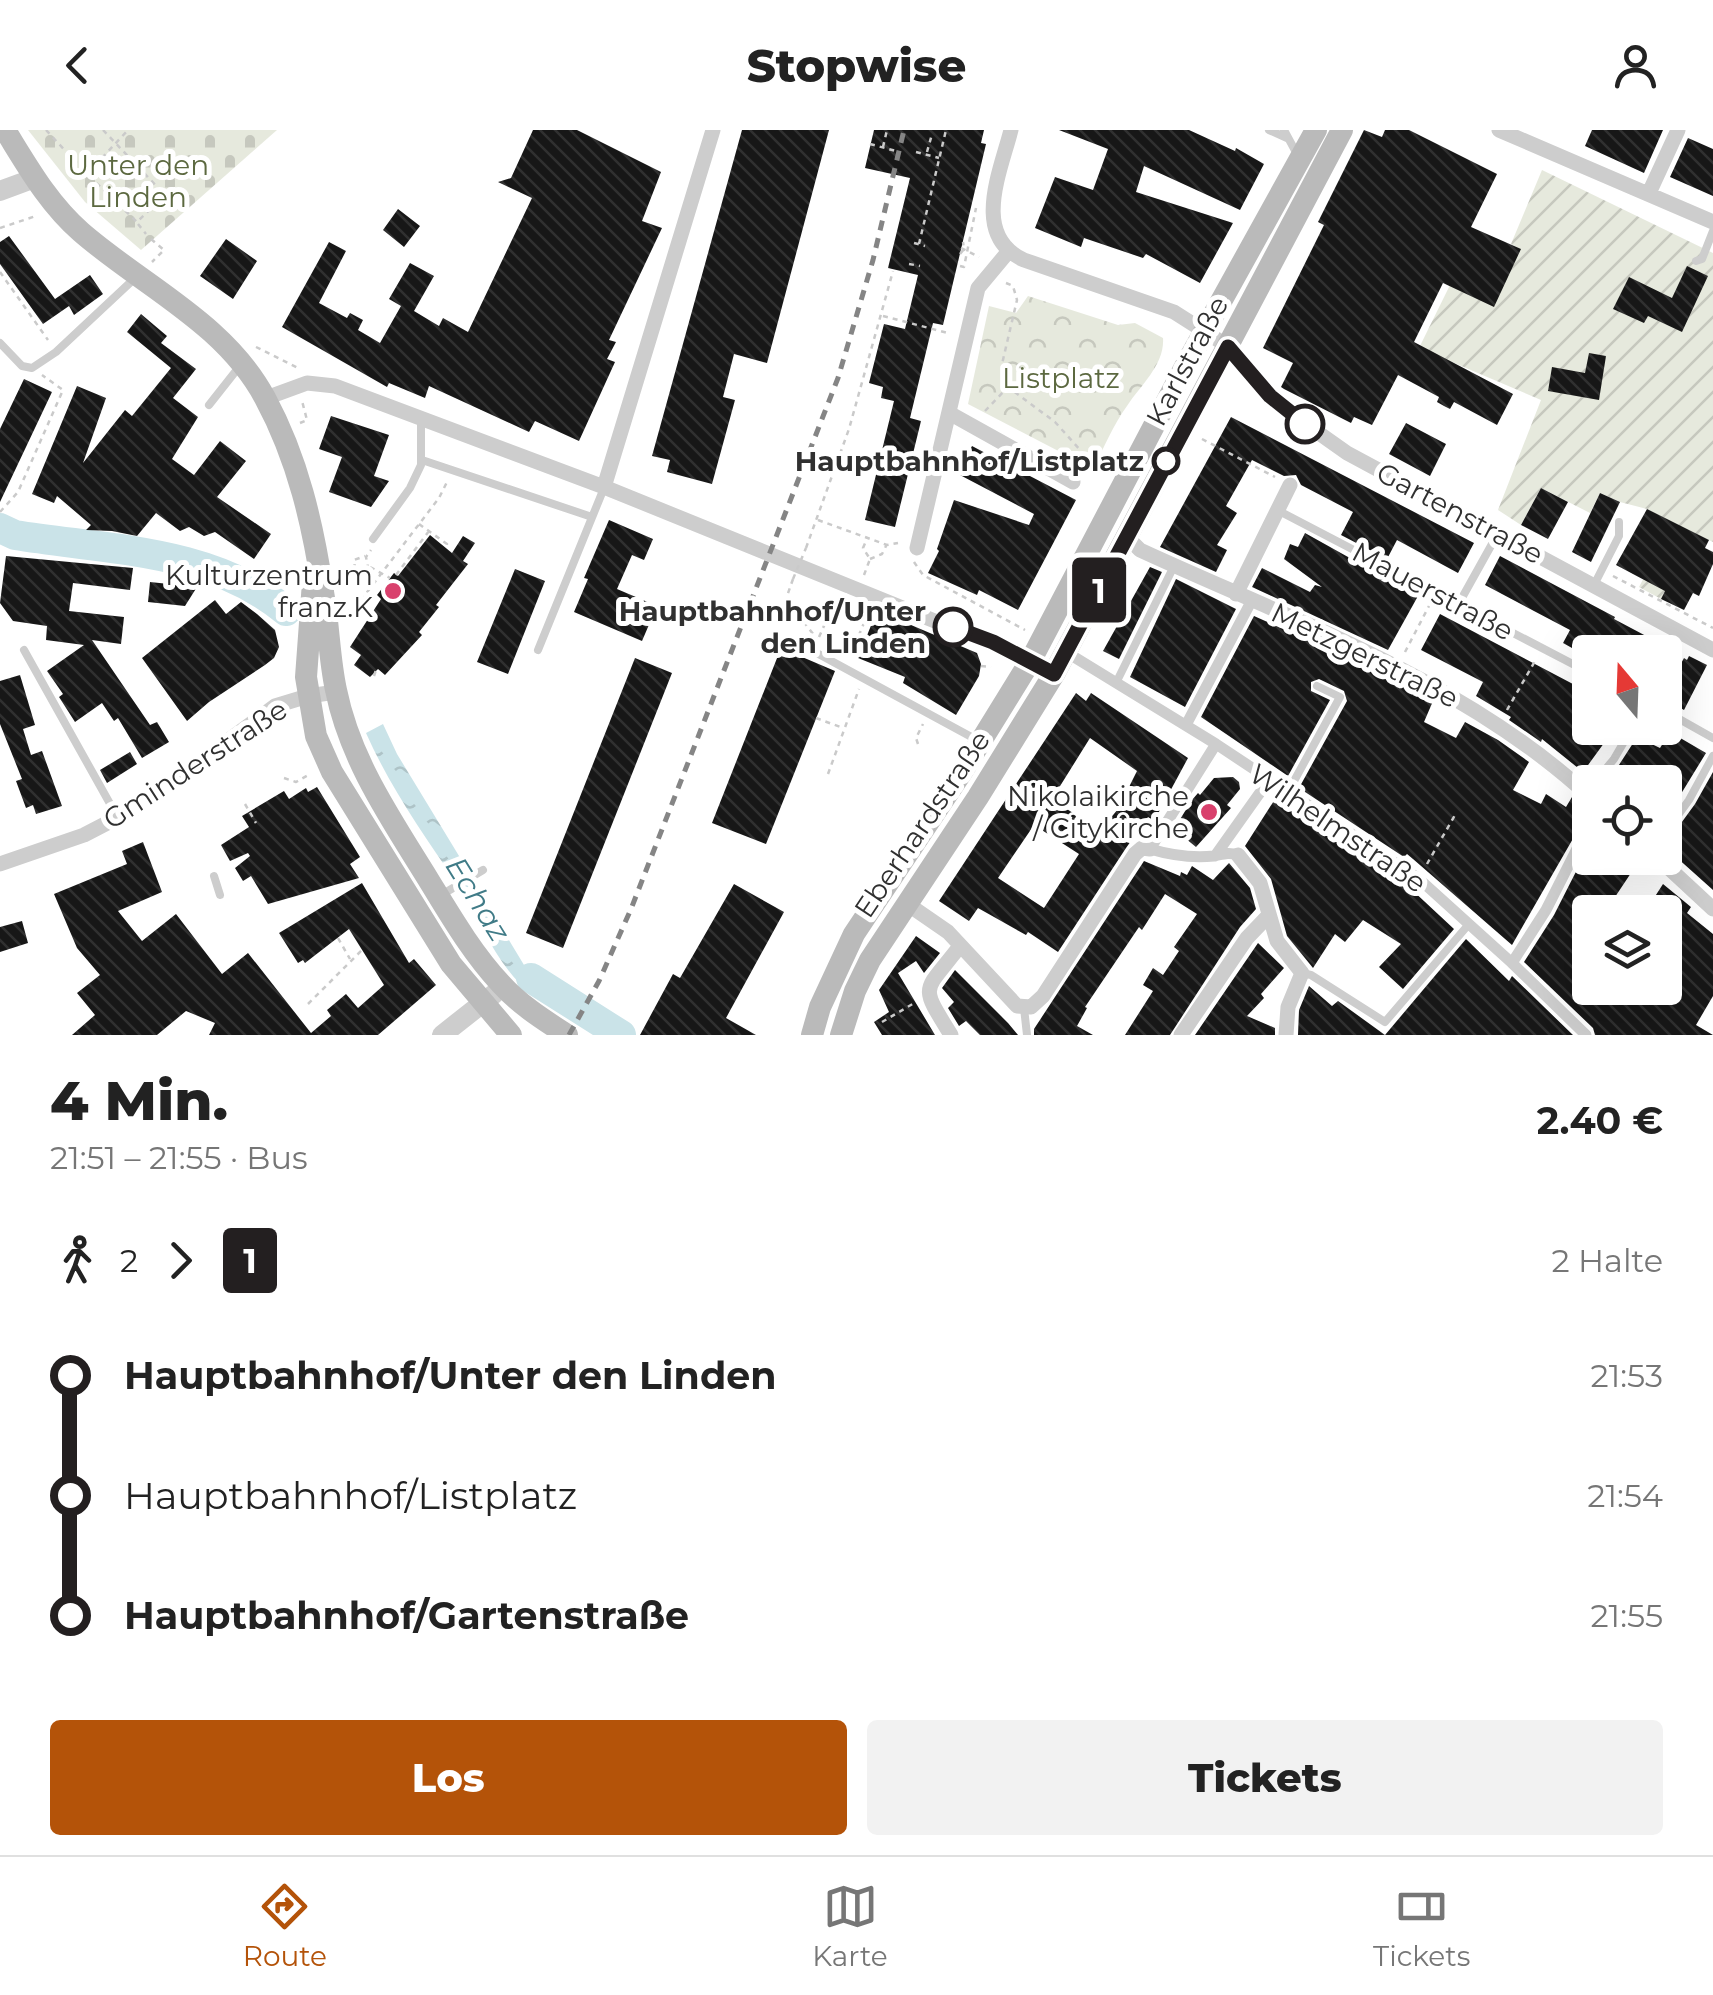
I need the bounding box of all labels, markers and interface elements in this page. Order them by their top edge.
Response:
icon: back [50,38,105,93]
text: Stopwise [747,38,966,93]
icon: person [1608,38,1663,93]
park label: Unter den Linden [67,148,209,214]
street label: Karlstraße [1139,290,1235,432]
park label: Listplatz [1002,361,1120,395]
unlabelled marker [1286,405,1324,443]
place label: Hauptbahnhof/Listplatz [795,444,1144,478]
marker: Hauptbahnhof/Listplatz [1153,448,1179,474]
street label: Gartenstraße [1371,455,1549,571]
street label: Mauerstraße [1347,534,1519,648]
place label: Kulturzentrum franz.K [165,558,373,624]
line badge: 1 [1066,558,1132,622]
text: 1 [1092,569,1106,612]
marker: Kulturzentrum franz.K [382,580,404,602]
place label: Hauptbahnhof/Unter den Linden [619,594,926,660]
street label: Metzgerstraße [1266,595,1464,715]
marker: Hauptbahnhof/Unter den Linden [934,608,972,646]
north arrow [1572,635,1682,745]
map controls [1572,635,1682,1005]
street label: Gminderstraße [97,692,293,836]
street label: Eberhardstraße [847,724,997,924]
street label: Wilhelmstraße [1243,756,1433,900]
button: locate [1572,765,1682,875]
place label: Nikolaikirche / Citykirche [1007,779,1189,845]
marker: Nikolaikirche / Citykirche [1198,801,1220,823]
water label: Echaz [438,850,519,949]
button: layers [1572,895,1682,1005]
text: 4 Min. [50,1067,228,1134]
text: 2.40 € [1537,1097,1663,1144]
text: 21:51 – 21:55 · Bus [50,1138,308,1177]
icon: walk [50,1233,105,1288]
icon: forward [153,1233,208,1288]
text: 1 [243,1239,257,1282]
text: 2 [120,1241,138,1280]
text: 2 Halte [1551,1241,1663,1280]
text: Hauptbahnhof/Unter den Linden [124,1352,776,1399]
text: 21:53 [1590,1356,1663,1395]
text: Hauptbahnhof/Listplatz [124,1472,577,1519]
text: 21:54 [1587,1476,1663,1515]
text: Hauptbahnhof/Gartenstraße [124,1592,689,1639]
text: 21:55 [1590,1596,1663,1635]
button: Los [50,1720,847,1835]
button: Tickets [867,1720,1663,1835]
tab: Route [243,1879,327,1973]
tab: Karte [812,1879,888,1973]
tab: Tickets [1373,1879,1470,1973]

